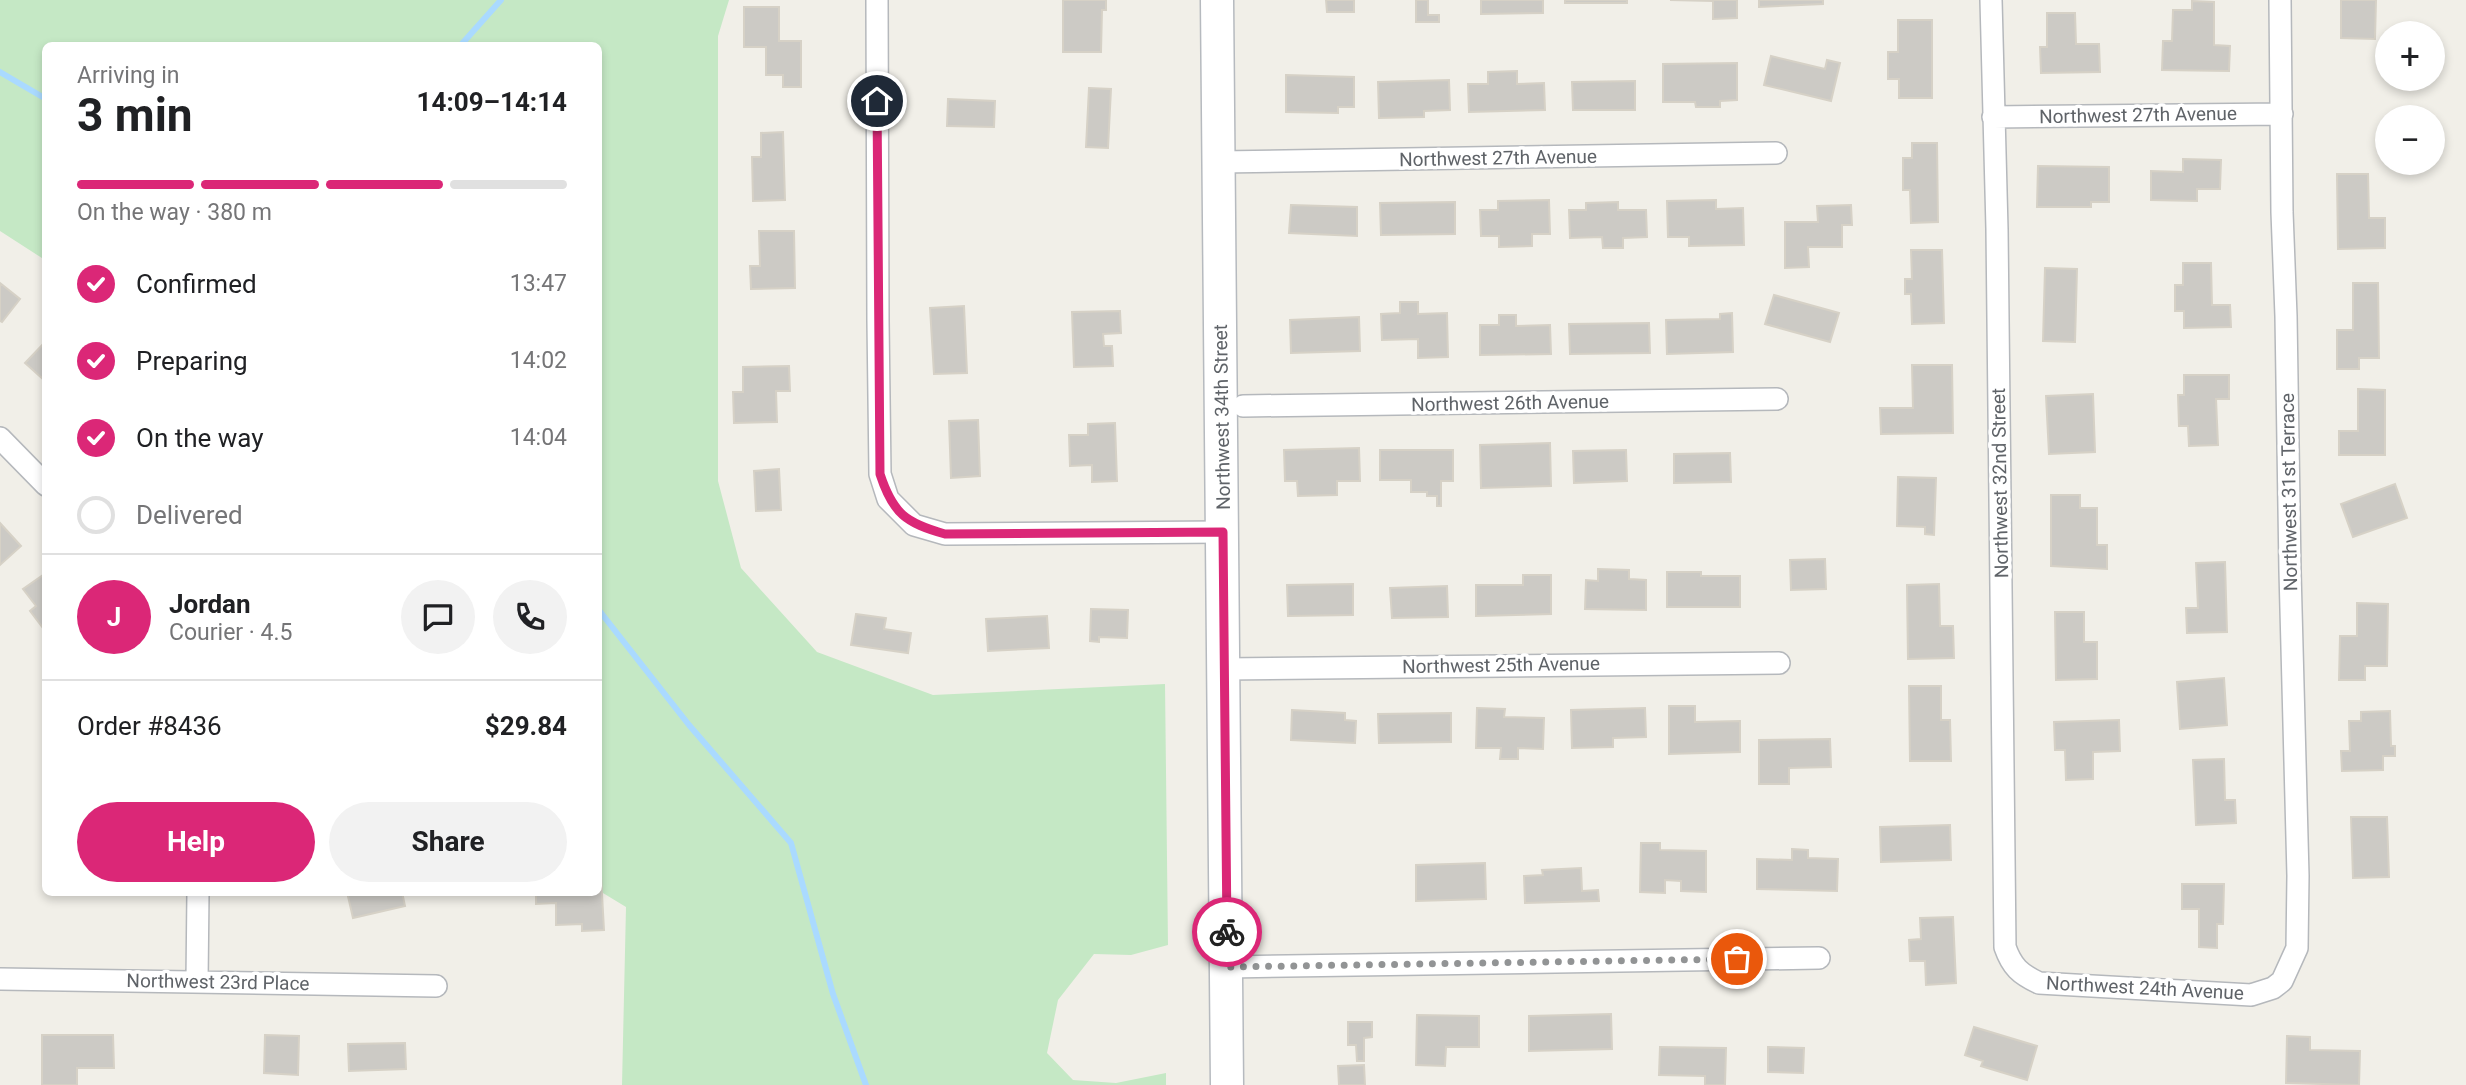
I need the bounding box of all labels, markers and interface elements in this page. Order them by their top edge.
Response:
map controls [2375,21,2445,175]
button: + [2375,21,2445,91]
text: Arriving in [77,62,180,89]
pin [847,71,907,131]
icon: home [858,82,896,120]
text: 14:09–14:14 [417,87,567,117]
text: 3 min [77,88,193,142]
street label: Northwest 27th Avenue [2039,102,2237,128]
button: − [2375,105,2445,175]
street label: Northwest 27th Avenue [1399,145,1597,171]
text: On the way · 380 m [77,199,272,226]
icon: check [77,265,115,303]
text: Confirmed [136,269,257,299]
text: 13:47 [510,270,567,297]
street label: Northwest 34th Street [1209,324,1235,510]
icon: check [77,342,115,380]
text: Preparing [136,346,248,376]
text: 14:02 [510,347,567,374]
street label: Northwest 32nd Street [1987,388,2013,578]
street label: Northwest 26th Avenue [1411,390,1609,416]
street label: Northwest 31st Terrace [2276,393,2302,591]
icon: check [77,419,115,457]
text: On the way [136,423,264,453]
text: 14:04 [510,424,567,451]
text: Delivered [136,500,243,530]
button: chat [401,580,475,654]
button: phone [493,580,567,654]
text: Jordan [169,589,251,619]
text: J [107,602,121,632]
text: Courier · 4.5 [169,619,292,646]
street label: Northwest 25th Avenue [1402,652,1600,678]
text: Order #8436 [77,711,222,741]
text: $29.84 [485,711,567,741]
button: Help [77,802,315,882]
button: Share [329,802,567,882]
courier [1192,897,1262,967]
icon: bike [1208,913,1246,951]
pin [1707,929,1767,989]
icon: bag [1718,940,1756,978]
street label: Northwest 23rd Place [126,969,310,995]
street label: Northwest 24th Avenue [2046,971,2244,1005]

